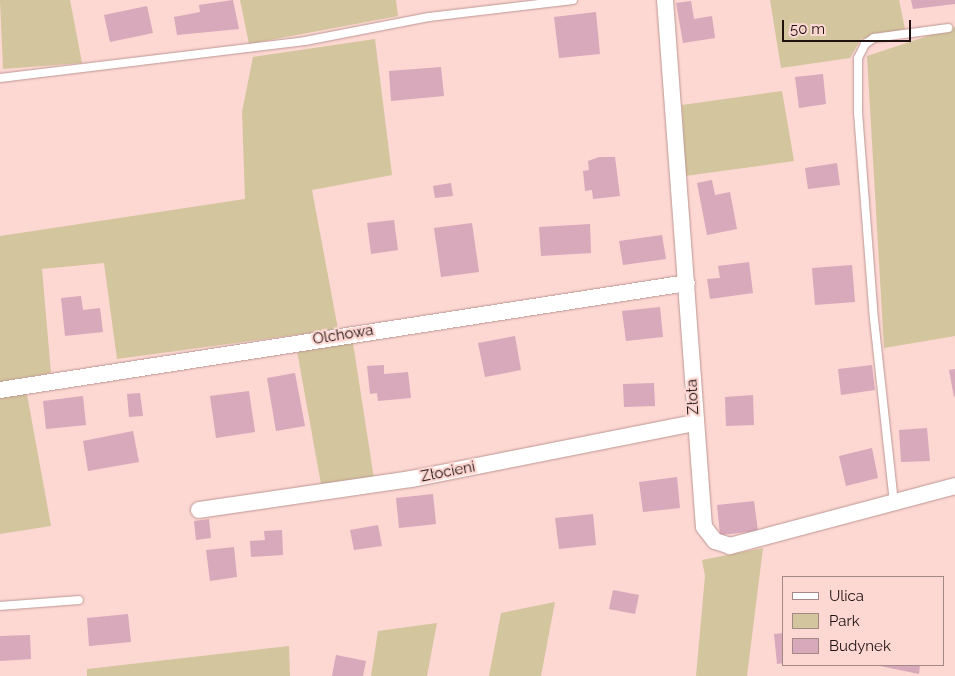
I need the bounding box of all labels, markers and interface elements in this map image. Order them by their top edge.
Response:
scale bar [785,10,914,42]
text: 50 m [790,20,825,38]
street label: Olchowa [311,321,375,349]
street label: Złota [683,379,703,415]
street label: Złocieni [419,458,477,486]
legend [782,576,945,666]
text: Ulica [829,587,864,605]
text: Park [829,612,860,630]
text: Budynek [829,637,891,655]

